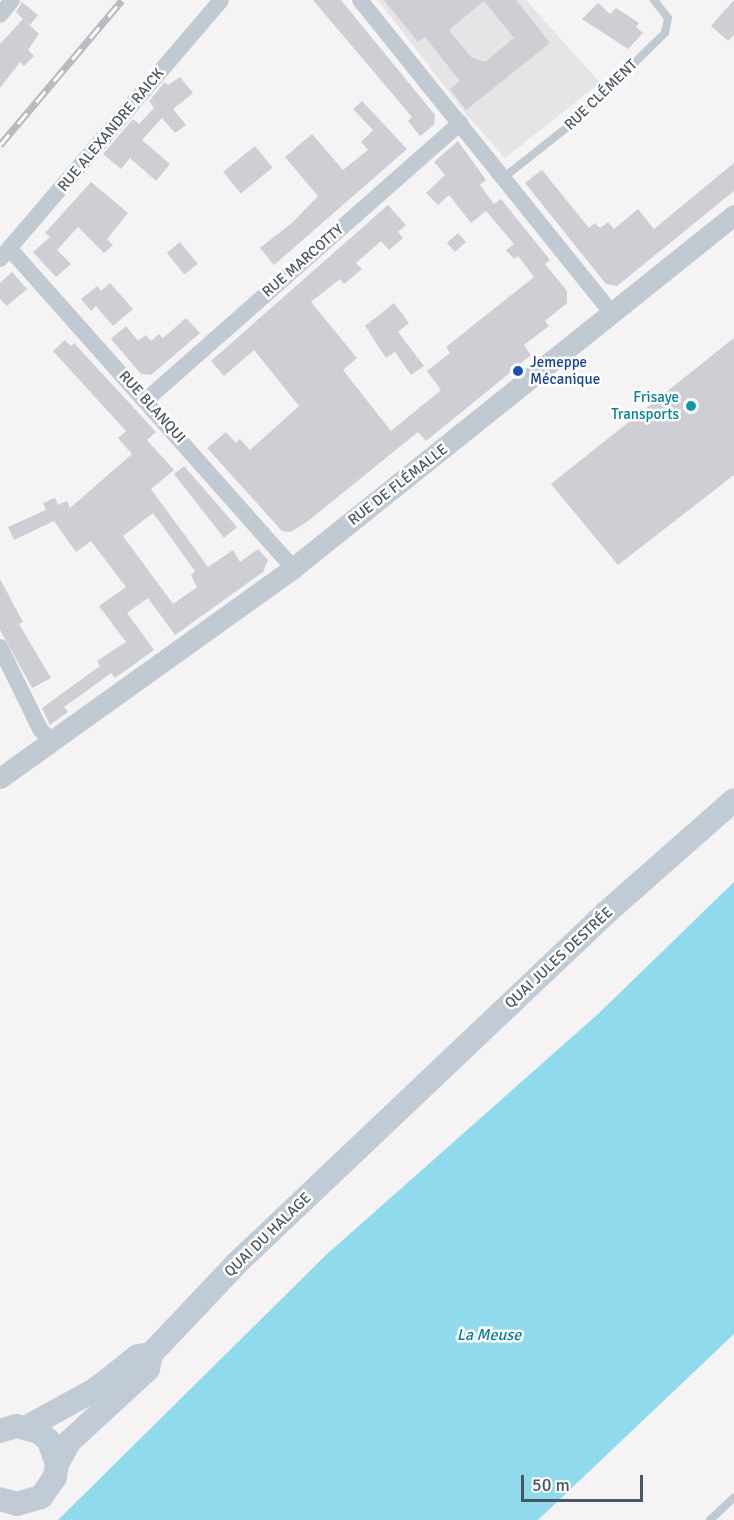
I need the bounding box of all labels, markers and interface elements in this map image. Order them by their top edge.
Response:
street label: RUE CLÉMENT [561,56,641,134]
street label: RUE ALEXANDRE RAICK [54,65,168,195]
street label: RUE MARCOTTY [259,221,347,301]
place label: Jemeppe Mécanique [530,353,600,388]
marker: Jemeppe Mécanique [511,364,525,378]
street label: RUE BLANQUI [115,367,189,447]
place label: Frisaye Transports [611,388,679,423]
marker: Frisaye Transports [684,399,698,413]
street label: RUE DE FLÉMALLE [345,441,451,529]
street label: QUAI JULES DESTRÉE [501,904,617,1012]
street label: QUAI DU HALAGE [221,1189,315,1281]
water label: La Meuse [457,1325,521,1345]
scale bar [524,1463,646,1501]
text: 50 m [532,1474,570,1496]

